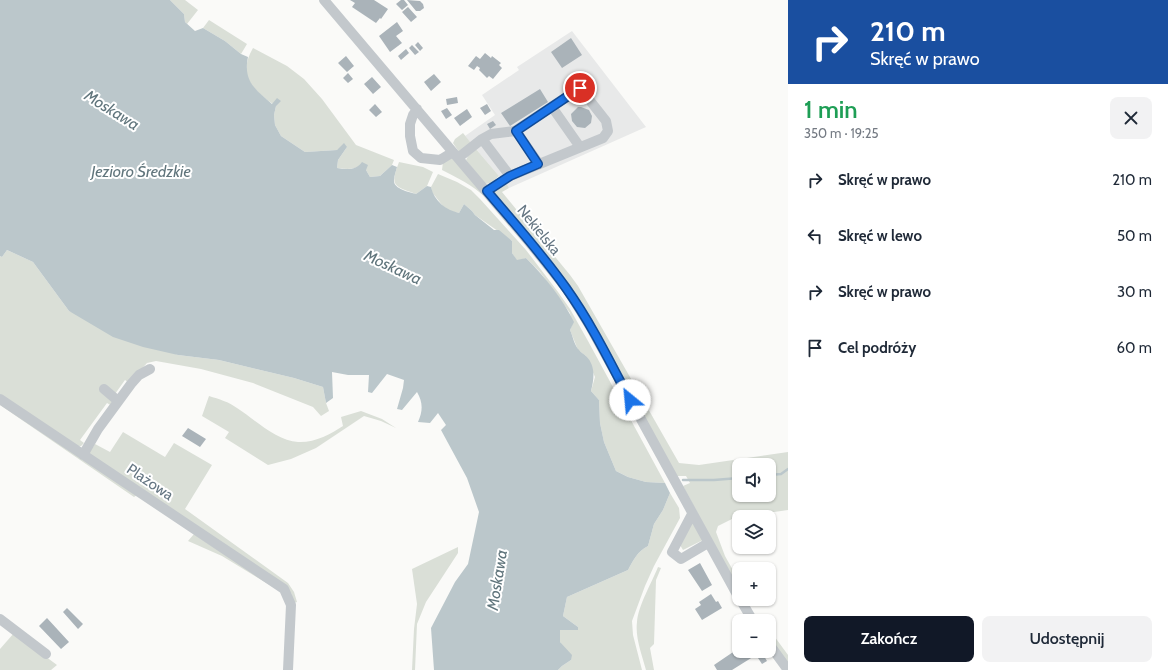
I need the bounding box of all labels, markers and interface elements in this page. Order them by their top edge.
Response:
text: 210 m [870,14,946,48]
icon: right [804,16,856,68]
text: Skręć w prawo [870,48,980,70]
pin [563,71,597,105]
icon: arrive [569,77,591,99]
water label: Moskawa [80,85,143,134]
text: 1 min [804,95,858,124]
button: close [1110,97,1152,139]
text: 350 m · 19:25 [804,125,879,141]
water label: Jezioro Średzkie [89,162,191,181]
icon: right [804,169,826,191]
text: Skręć w prawo [838,171,931,189]
text: 210 m [1112,171,1152,189]
street label: Nekielska [513,201,565,259]
icon: left [804,225,826,247]
text: Skręć w lewo [838,227,922,245]
text: 50 m [1117,227,1152,245]
water label: Moskawa [361,245,425,288]
icon: right [804,281,826,303]
text: Skręć w prawo [838,283,931,301]
text: 30 m [1117,283,1152,301]
icon: arrive [804,337,826,359]
text: Cel podróży [838,339,916,357]
text: 60 m [1116,339,1152,357]
position arrow [609,379,651,421]
map controls [732,458,776,658]
button: sound [732,458,776,502]
street label: Plażowa [123,460,177,505]
button: layers [732,510,776,554]
water label: Moskawa [483,548,511,613]
button: + [732,562,776,606]
button: − [732,614,776,658]
button: Zakończ [804,616,974,662]
button: Udostępnij [982,616,1152,662]

